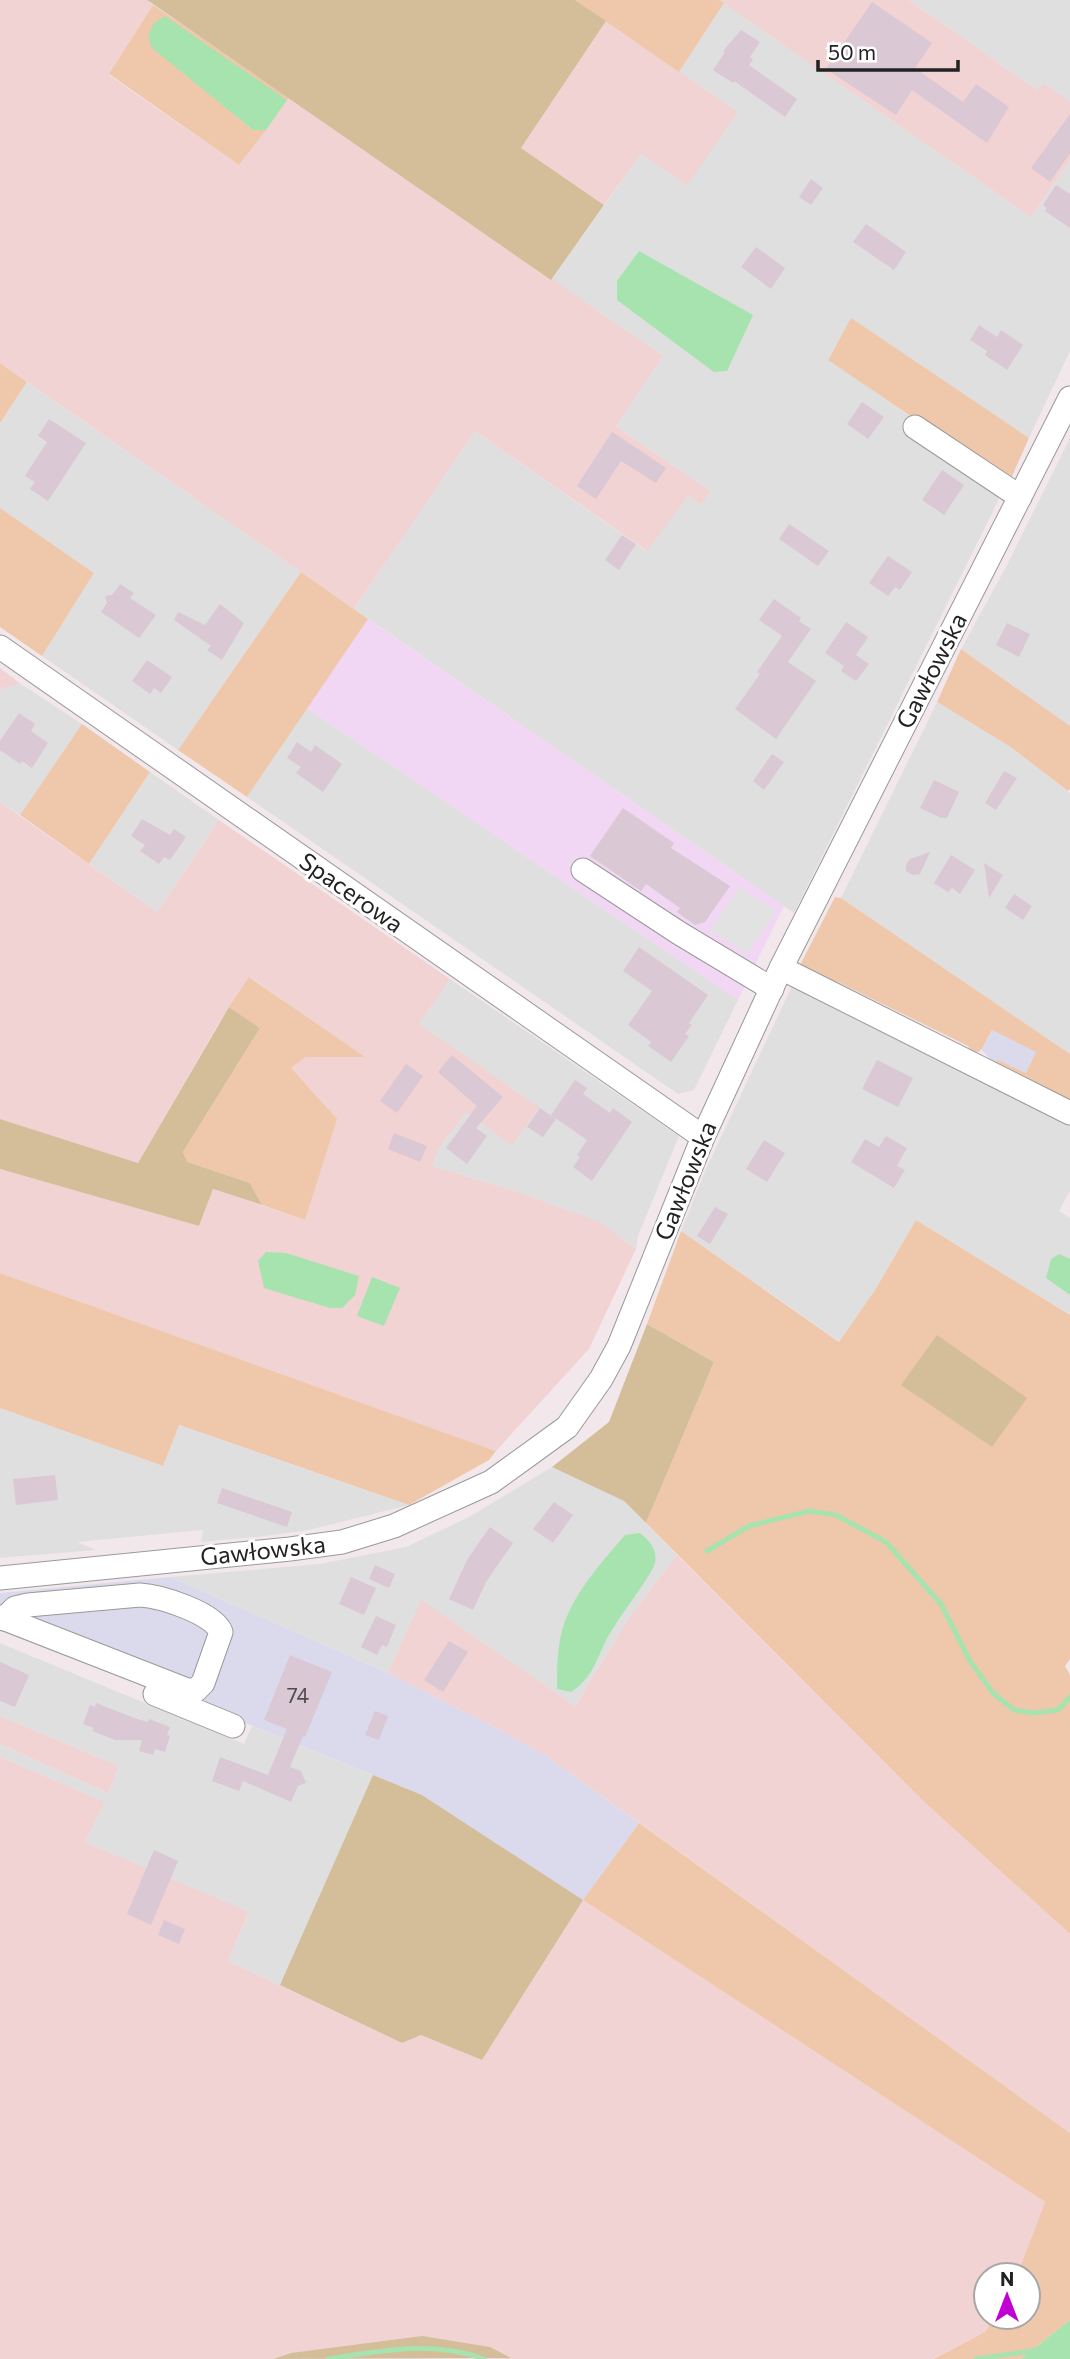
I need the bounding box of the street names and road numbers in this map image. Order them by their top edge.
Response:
street label: Gawłowska [889,608,972,733]
street label: Spacerowa [294,845,409,938]
street label: Gawłowska [648,1117,722,1244]
street label: Gawłowska [199,1529,327,1571]

